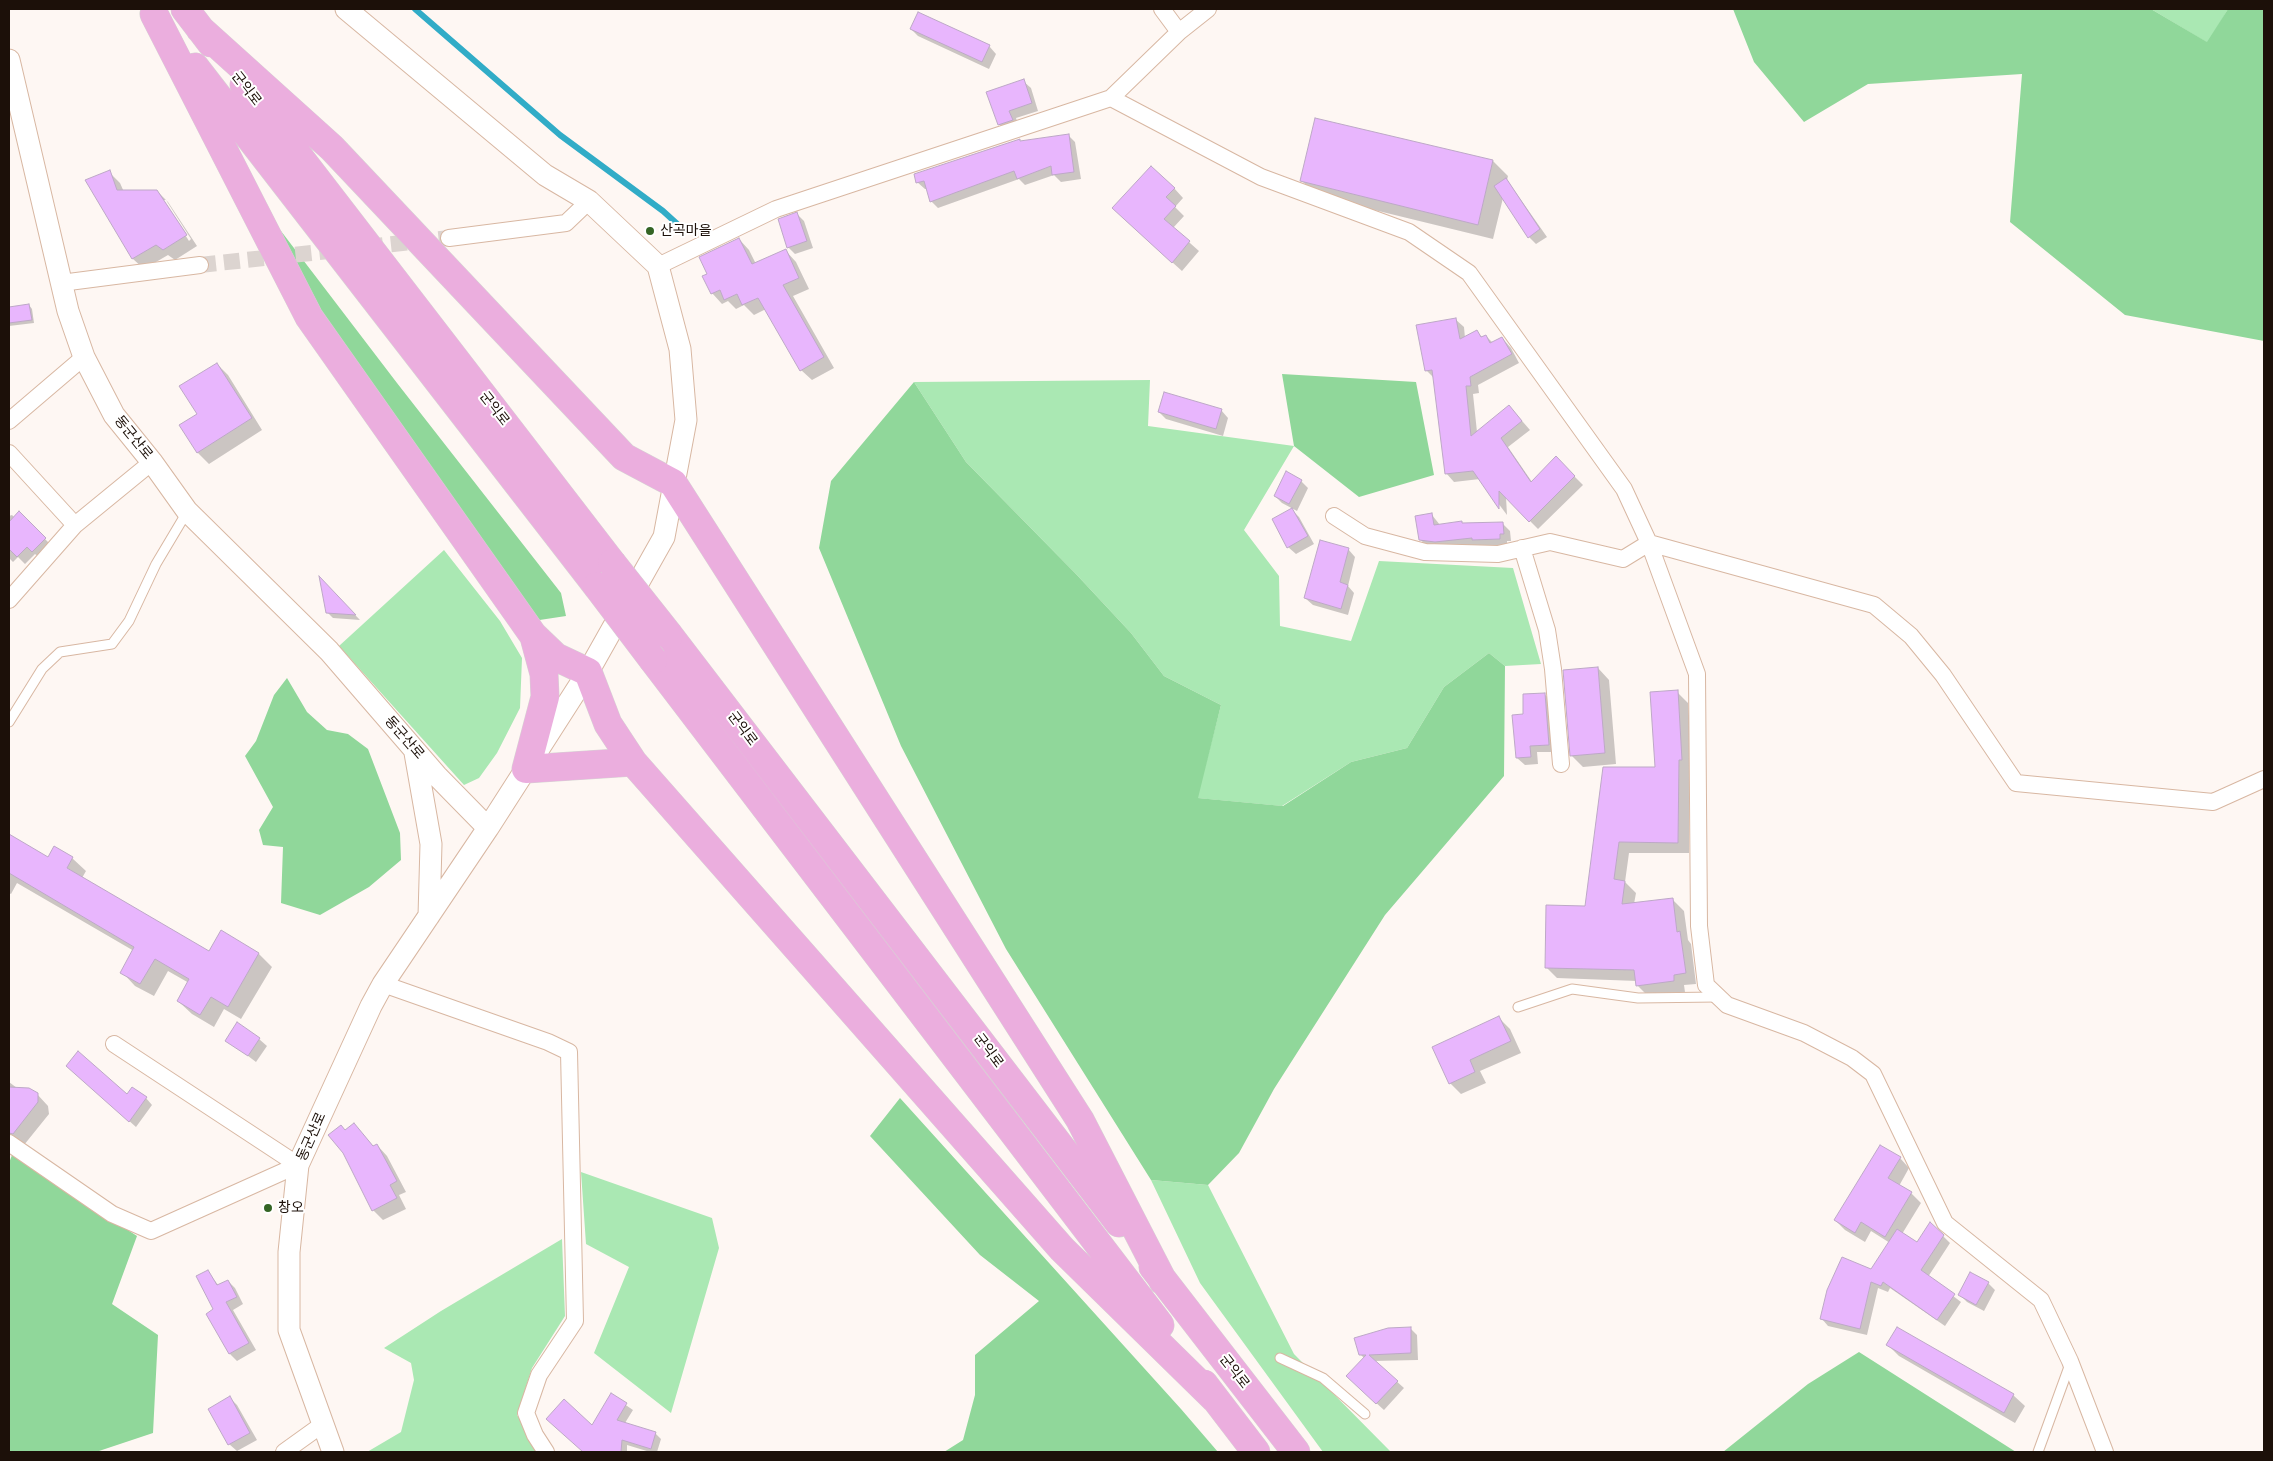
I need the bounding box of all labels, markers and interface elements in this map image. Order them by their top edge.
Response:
street label: 군익로 [227,69,265,109]
place label: 산곡마을 [660,223,712,239]
marker: 산곡마을 [644,225,656,237]
street label: 군익로 [475,389,513,429]
street label: 동군산로 [110,413,156,463]
street label: 군익로 [724,709,760,749]
street label: 동군산로 [381,713,427,763]
street label: 군익로 [970,1031,1006,1071]
street label: 동군산로 [294,1110,330,1164]
place label: 창오 [278,1200,304,1216]
marker: 창오 [262,1202,274,1214]
street label: 군익로 [1215,1352,1253,1392]

